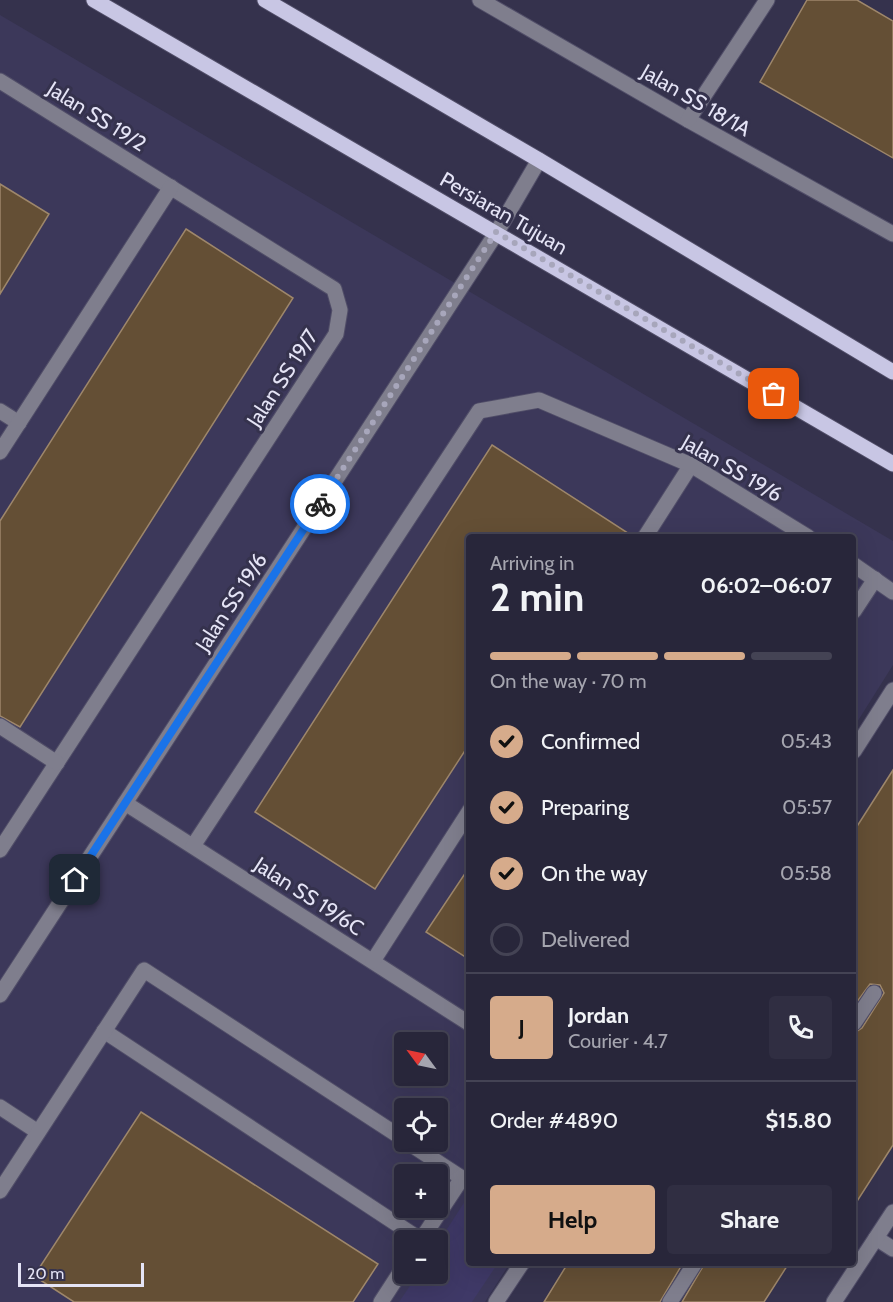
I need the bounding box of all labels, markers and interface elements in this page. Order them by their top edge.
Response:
street label: Jalan SS 18/1A [636,58,755,141]
street label: Jalan SS 19/2 [42,75,151,156]
street label: Persiaran Tujuan [435,166,572,260]
street label: Jalan SS 19/7 [241,324,323,432]
pin [748,368,799,419]
icon: bag [757,377,790,410]
street label: Jalan SS 19/6 [676,429,787,507]
courier [290,474,350,534]
icon: bike [304,488,337,521]
street label: Jalan SS 19/6 [189,548,272,657]
text: Arriving in [490,551,574,575]
text: 06:02–06:07 [701,572,832,599]
text: 2 min [490,573,584,621]
text: On the way · 70 m [490,669,647,693]
icon: check [490,725,523,758]
text: Confirmed [541,728,640,755]
text: 05:43 [781,729,832,753]
icon: check [490,791,523,824]
text: Preparing [541,794,629,821]
text: 05:57 [782,795,832,819]
street label: Jalan SS 19/6C [249,851,368,941]
pin [49,854,100,905]
icon: check [490,857,523,890]
text: On the way [541,860,648,887]
text: 05:58 [780,861,832,885]
icon: home [58,863,91,896]
text: Delivered [541,926,630,953]
button: phone [769,996,832,1059]
text: Jordan [568,1002,629,1029]
text: J [518,1014,525,1041]
text: Courier · 4.7 [568,1029,668,1053]
north arrow [394,1032,448,1086]
map controls [394,1032,448,1284]
button: locate [394,1098,448,1152]
text: Order #4890 [490,1107,618,1134]
text: $15.80 [766,1107,832,1134]
button: + [394,1164,448,1218]
button: Help [490,1185,655,1254]
button: Share [667,1185,832,1254]
button: − [394,1230,448,1284]
scale bar [18,1260,144,1288]
text: 20 m [27,1264,64,1283]

